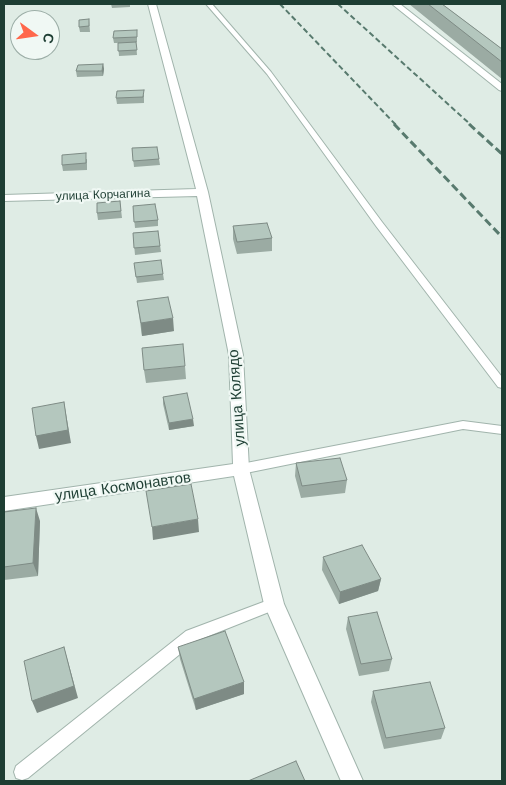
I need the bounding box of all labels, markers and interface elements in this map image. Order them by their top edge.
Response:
north arrow [10,10,60,60]
text: С [40,32,58,45]
street label: улица Корчагина [56,186,150,204]
street label: улица Колядо [225,349,249,447]
street label: улица Космонавтов [54,469,192,505]

